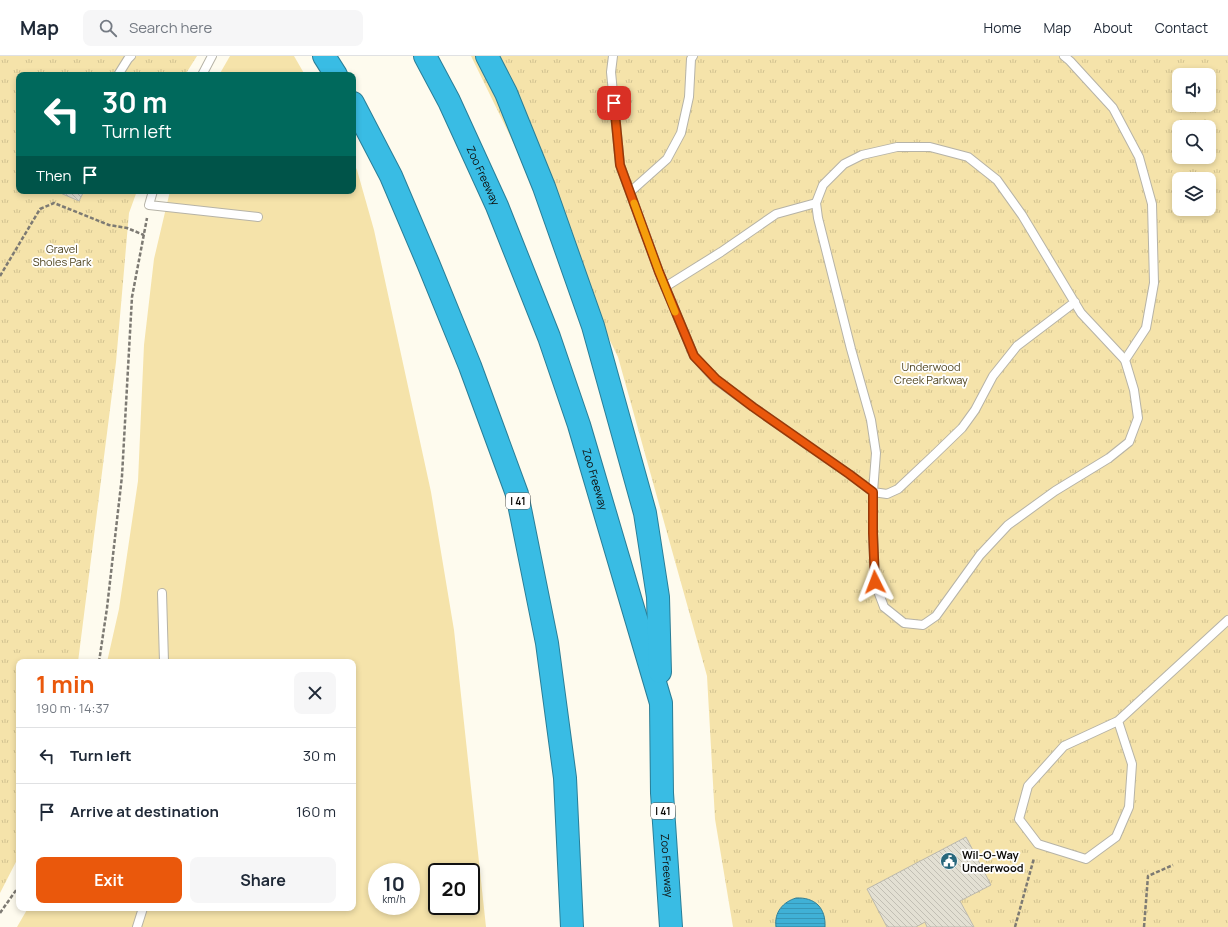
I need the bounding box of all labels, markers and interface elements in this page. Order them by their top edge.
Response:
search box [83,10,363,46]
text: Map [20,15,59,41]
icon: search [97,17,119,39]
text: Search here [129,17,212,38]
text: Home [984,18,1021,37]
text: Map [1043,18,1071,37]
text: About [1093,18,1133,37]
text: Contact [1155,18,1208,37]
map controls [1172,68,1216,216]
button: sound [1172,68,1216,112]
text: 30 m [102,83,167,121]
pin [597,86,631,120]
icon: left [36,88,88,140]
icon: arrive [603,92,625,114]
text: Turn left [102,119,172,143]
button: search [1172,120,1216,164]
street label: Zoo Freeway [463,143,504,208]
icon: arrive [79,164,101,186]
text: Then [36,165,71,186]
button: layers [1172,172,1216,216]
park label: Gravel Sholes Park [33,241,92,269]
park label: Underwood Creek Parkway [894,359,968,387]
street label: Zoo Freeway [579,446,612,512]
road number: I 41 [506,493,530,509]
position arrow [854,561,896,603]
text: 1 min [36,667,95,700]
button: close [294,672,336,714]
text: 190 m · 14:37 [36,699,109,717]
icon: left [36,745,58,767]
text: Turn left [70,745,132,766]
text: 30 m [303,745,336,766]
icon: arrive [36,801,58,823]
text: Arrive at destination [70,801,219,822]
text: 160 m [296,801,336,822]
road number: I 41 [651,803,675,819]
street label: Zoo Freeway [658,833,677,898]
place label: Wil-O-Way Underwood [962,847,1024,875]
public building icon: Wil-O-Way Underwood [939,851,959,871]
button: Exit [36,857,182,903]
button: Share [190,857,336,903]
speed limit sign: 20 [428,863,480,915]
text: 10 [383,870,405,897]
text: km/h [382,892,406,906]

